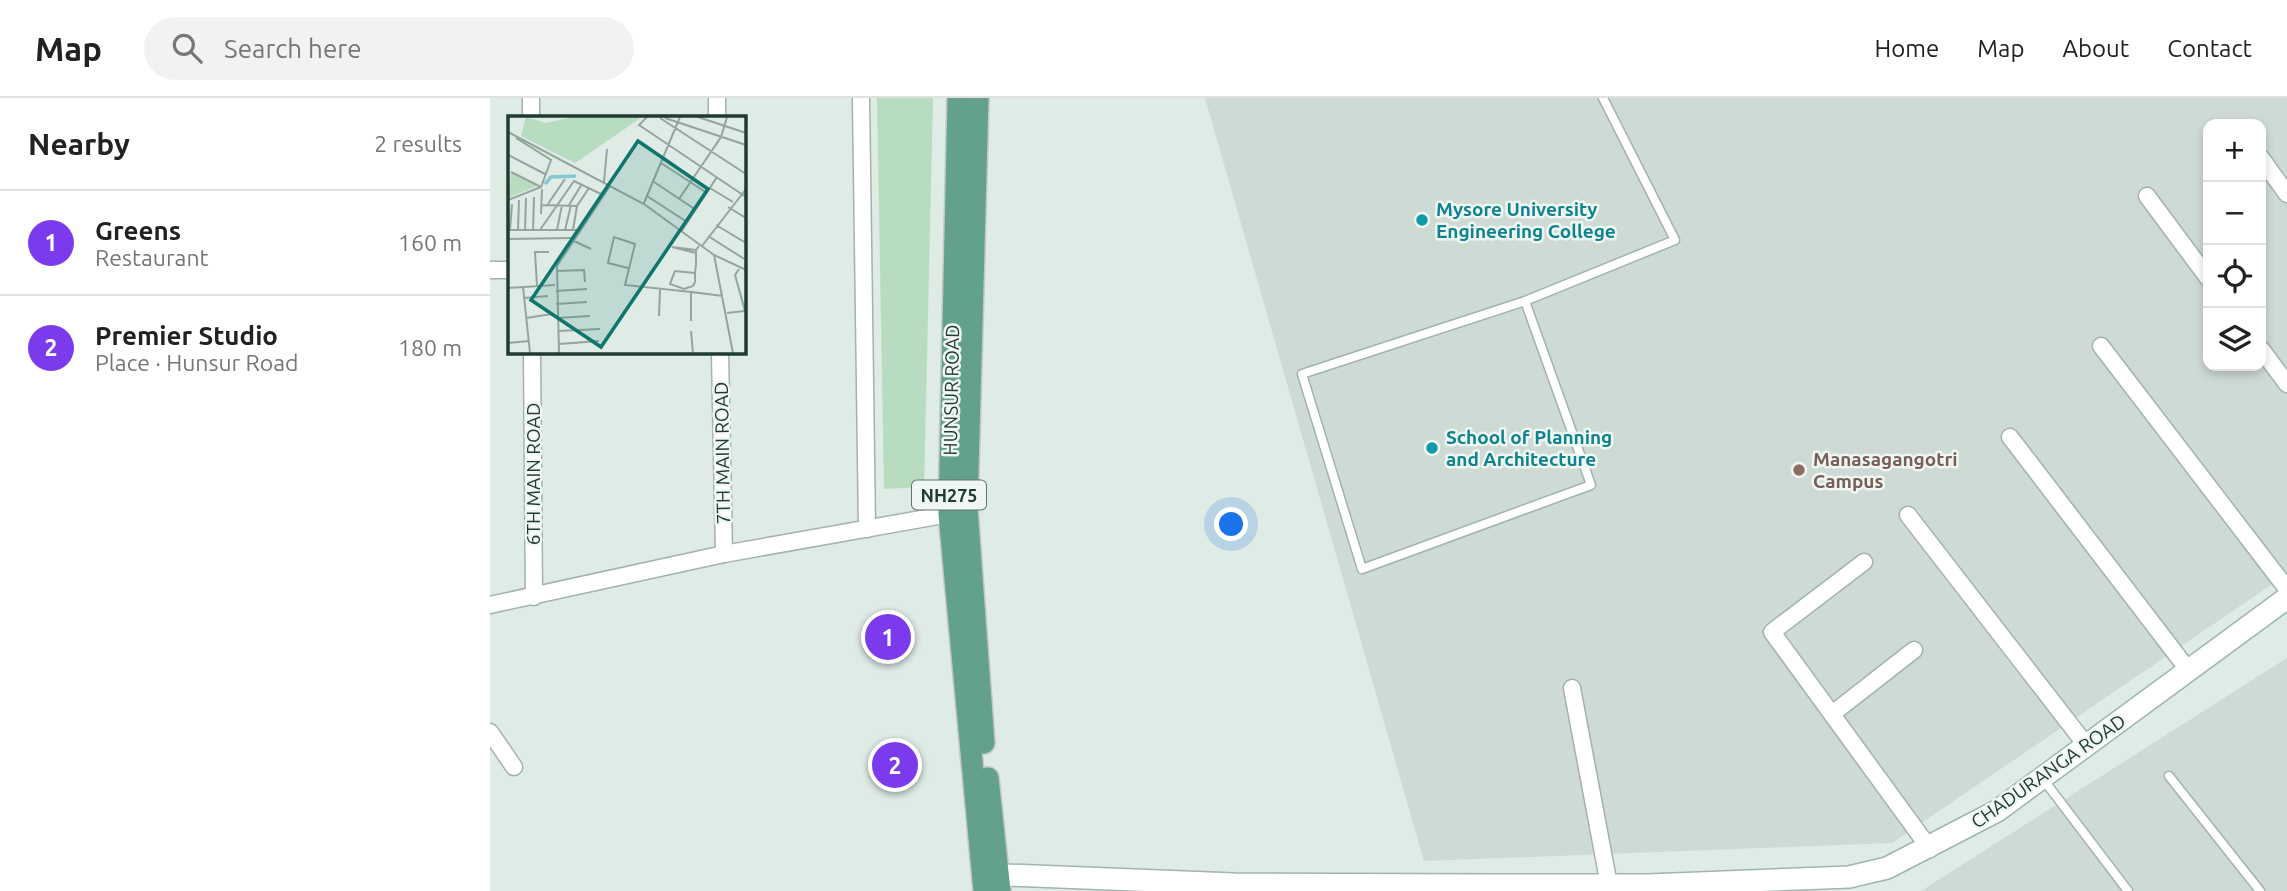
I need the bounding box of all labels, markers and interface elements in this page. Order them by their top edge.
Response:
search box [144,17,634,80]
icon: search [168,29,206,67]
text: Map [35,30,102,67]
text: Search here [224,34,362,63]
text: Home [1874,35,1939,62]
text: Map [1977,35,2024,62]
text: About [2062,35,2129,62]
text: Contact [2167,35,2252,62]
inset map [508,116,746,354]
map controls [2203,119,2266,371]
button: + [2203,119,2266,182]
text: Nearby [28,127,130,161]
text: 2 results [374,131,462,156]
button: − [2203,182,2266,245]
place label: Mysore University Engineering College [1436,198,1616,242]
marker: Mysore University Engineering College [1414,212,1430,228]
text: Greens [95,216,181,245]
text: 1 [45,230,57,255]
text: 160 m [398,230,462,255]
text: Restaurant [95,245,209,270]
button: locate [2203,245,2266,308]
button: layers [2203,308,2266,371]
text: Premier Studio [95,321,278,350]
street label: HUNSUR ROAD [939,324,963,456]
text: 2 [45,335,57,360]
text: 180 m [398,335,462,360]
text: Place · Hunsur Road [95,350,299,375]
street label: 7TH MAIN ROAD [710,381,734,525]
street label: 6TH MAIN ROAD [522,403,544,545]
place label: School of Planning and Architecture [1446,426,1612,470]
marker: School of Planning and Architecture [1424,440,1440,456]
place label: Manasagangotri Campus [1813,448,1957,492]
marker: Manasagangotri Campus [1791,462,1807,478]
road number: NH275 [912,480,986,510]
your location [1214,507,1248,541]
pin: 1 [865,611,911,663]
street label: CHADURANGA ROAD [1967,709,2129,833]
pin: 2 [872,739,918,791]

